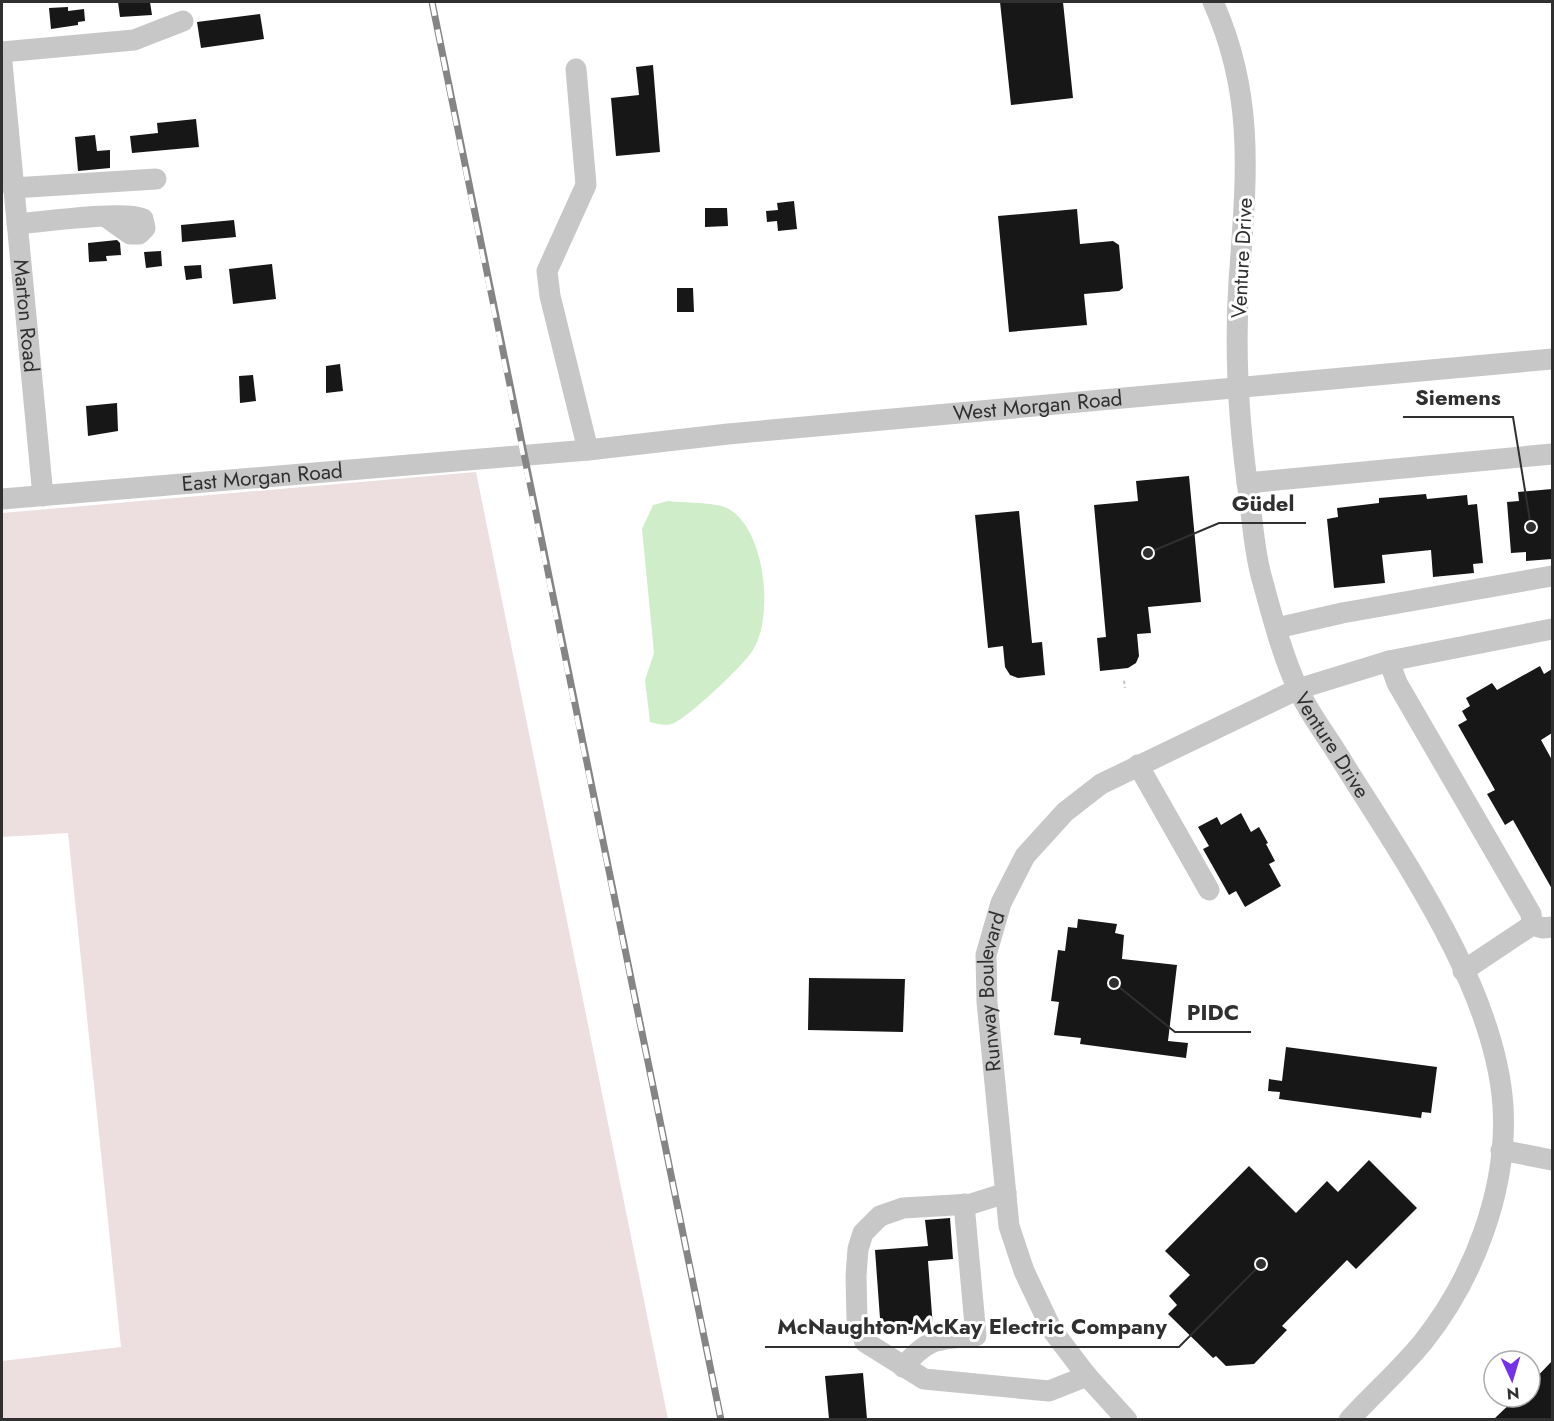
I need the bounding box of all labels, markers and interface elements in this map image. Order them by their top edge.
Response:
street label: Venture Drive [1224,197,1260,319]
street label: Marton Road [6,258,46,374]
callout: Siemens [1403,377,1513,417]
text: Siemens [1415,381,1501,413]
street label: West Morgan Road [952,383,1124,428]
street label: East Morgan Road [180,456,344,499]
callout: Güdel [1219,483,1306,523]
text: Güdel [1232,487,1294,519]
street label: Venture Drive [1287,687,1377,804]
street label: Runway Boulevard [970,908,1013,1073]
callout: PIDC [1175,992,1251,1032]
text: PIDC [1187,996,1239,1028]
callout: McNaughton-McKay Electric Company [765,1307,1179,1347]
text: McNaughton-McKay Electric Company [777,1310,1167,1342]
north arrow [1482,1349,1542,1409]
text: N [1506,1382,1520,1405]

